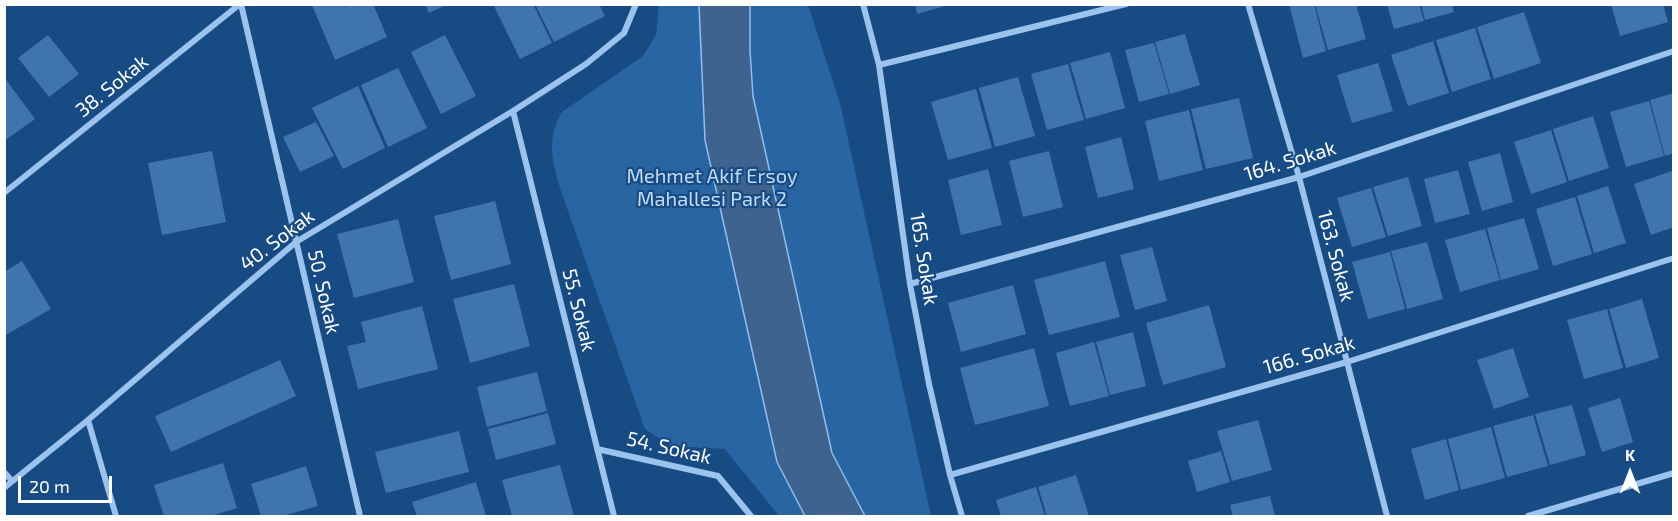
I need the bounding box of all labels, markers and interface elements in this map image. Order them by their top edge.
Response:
street label: 38. Sokak [71,50,153,122]
street label: 164. Sokak [1241,136,1339,186]
park label: Mehmet Akif Ersoy Mahallesi Park 2 [626,164,798,211]
street label: 40. Sokak [235,204,319,276]
street label: 163. Sokak [1312,208,1360,304]
street label: 165. Sokak [905,211,943,307]
street label: 50. Sokak [303,248,345,336]
street label: 55. Sokak [557,266,601,354]
street label: 166. Sokak [1261,331,1357,379]
street label: 54. Sokak [624,427,714,469]
north arrow [1600,443,1660,503]
text: K [1625,445,1635,464]
scale bar [21,464,116,502]
text: 20 m [29,475,70,497]

